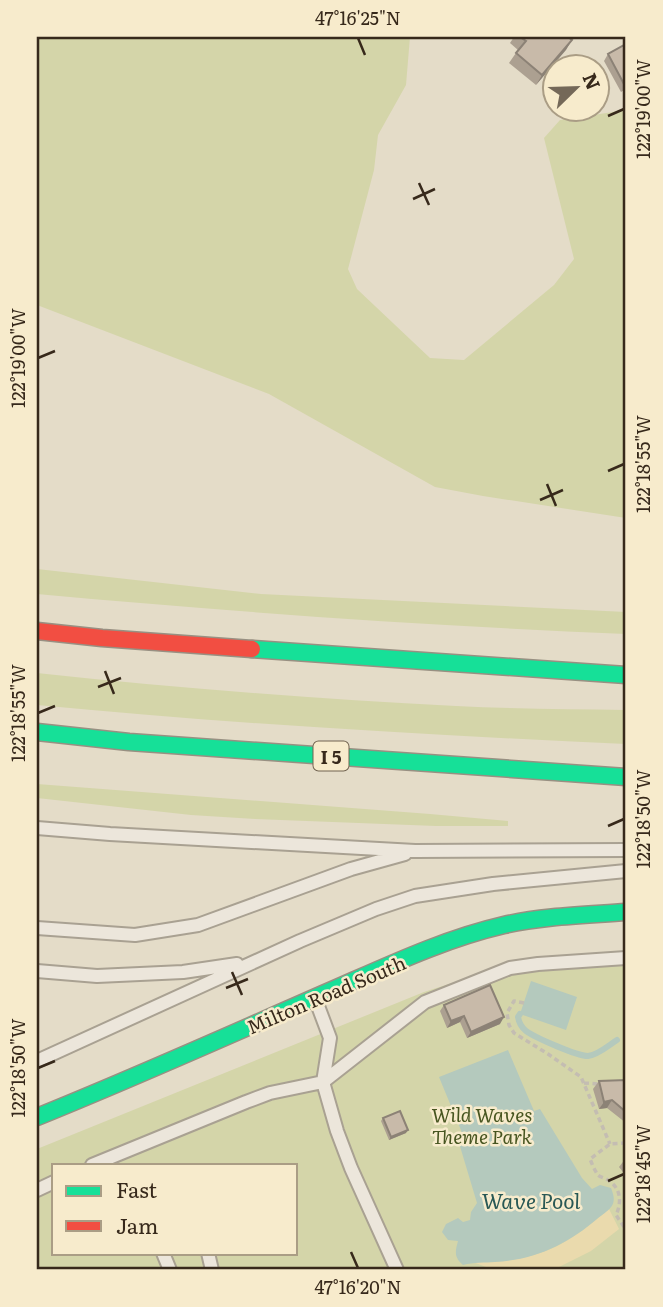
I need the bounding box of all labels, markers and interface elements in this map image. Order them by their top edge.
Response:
text: 47°16'25"N [315,4,401,31]
north arrow [540,52,610,122]
text: 122°19'00"W [629,59,656,159]
text: N [577,68,609,94]
text: 122°19'00"W [4,308,31,408]
text: 122°18'55"W [629,415,656,513]
text: 122°18'55"W [4,664,31,762]
road number: I 5 [314,742,348,770]
text: 122°18'50"W [629,769,656,869]
street label: Milton Road South [242,948,410,1040]
text: 122°18'50"W [4,1018,31,1118]
park label: Wild Waves Theme Park [432,1100,532,1150]
text: 122°18'45"W [629,1124,656,1223]
legend [52,1164,298,1254]
text: Fast [116,1173,157,1204]
water label: Wave Pool [482,1184,580,1215]
text: Jam [116,1209,158,1240]
text: 47°16'20"N [314,1273,402,1300]

